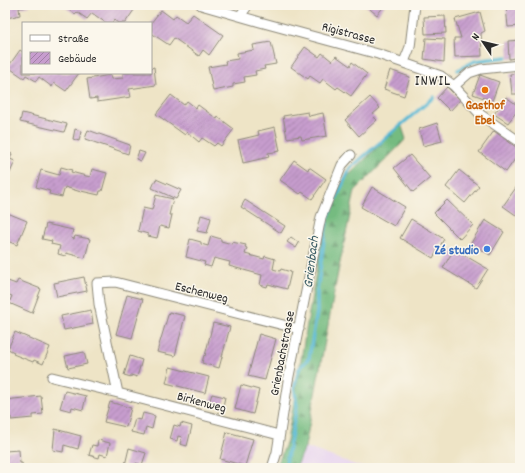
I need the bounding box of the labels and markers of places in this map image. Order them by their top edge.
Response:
marker: Gasthof Ebel [480,85,490,95]
place label: Gasthof Ebel [465,97,506,131]
place label: Zé studio [435,242,479,261]
marker: Zé studio [482,244,492,254]

